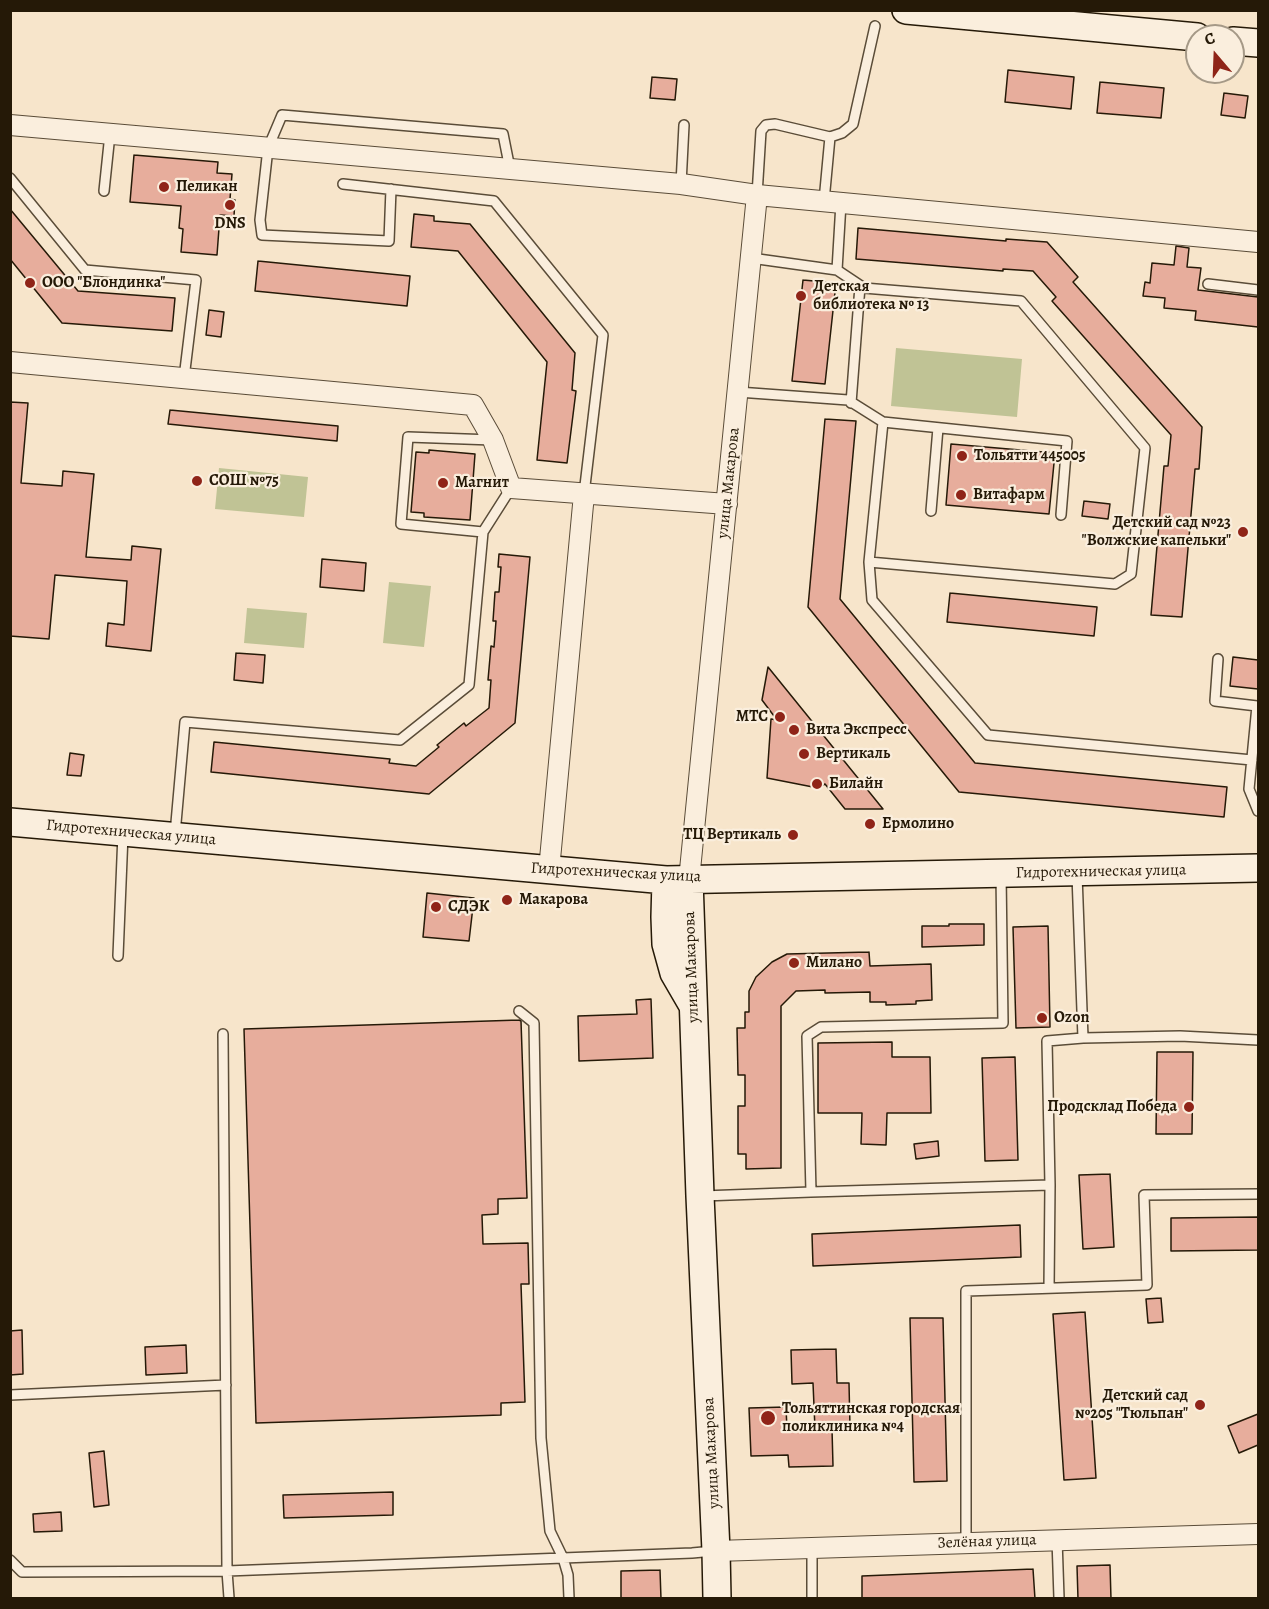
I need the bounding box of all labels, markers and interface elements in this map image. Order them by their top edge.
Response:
north arrow [1185,24,1245,84]
text: С [1202,27,1218,51]
place label: Пеликан [176,177,238,197]
marker: Пеликан [157,180,171,194]
marker: DNS [223,198,237,212]
place label: DNS [214,214,246,234]
place label: ООО "Блондинка" [42,273,165,293]
marker: ООО "Блондинка" [23,276,37,290]
place label: Детская библиотека № 13 [813,277,929,315]
marker: Детская библиотека № 13 [794,289,808,303]
street label: улица Макарова [714,426,744,540]
place label: Тольятти 445005 [974,446,1086,466]
marker: Тольятти 445005 [955,449,969,463]
place label: СОШ №75 [209,471,279,491]
place label: Магнит [455,473,509,493]
marker: СОШ №75 [190,474,204,488]
marker: Магнит [436,476,450,490]
place label: Витафарм [973,485,1045,505]
marker: Витафарм [954,488,968,502]
place label: Детский сад №23 "Волжские капельки" [1082,513,1231,551]
marker: Детский сад №23 "Волжские капельки" [1236,525,1250,539]
place label: МТС [736,707,768,727]
marker: МТС [773,710,787,724]
place label: Вита Экспресс [806,720,907,740]
marker: Вита Экспресс [787,723,801,737]
place label: Вертикаль [816,744,890,764]
marker: Вертикаль [797,747,811,761]
place label: Билайн [829,774,883,794]
marker: Билайн [810,777,824,791]
place label: Ермолино [882,814,954,834]
street label: Гидротехническая улица [45,816,217,850]
marker: Ермолино [863,817,877,831]
place label: ТЦ Вертикаль [683,825,781,845]
marker: ТЦ Вертикаль [786,828,800,842]
street label: Гидротехническая улица [530,859,702,887]
street label: Гидротехническая улица [1016,861,1186,883]
place label: Макарова [519,890,588,910]
marker: Макарова [500,893,514,907]
place label: СДЭК [448,897,489,917]
marker: СДЭК [429,900,443,914]
street label: улица Макарова [680,911,704,1023]
place label: Милано [806,953,862,973]
marker: Милано [787,956,801,970]
place label: Ozon [1054,1008,1089,1028]
marker: Ozon [1035,1011,1049,1025]
place label: Продсклад Победа [1047,1097,1177,1117]
marker: Продсклад Победа [1182,1100,1196,1114]
place label: Детский сад №205 "Тюльпан" [1075,1386,1188,1424]
street label: улица Макарова [699,1397,725,1509]
marker: Детский сад №205 "Тюльпан" [1193,1398,1207,1412]
place label: Тольяттинская городская поликлиника №4 [782,1399,960,1437]
marker: Тольяттинская городская поликлиника №4 [759,1409,777,1427]
street label: Зелёная улица [937,1531,1037,1553]

